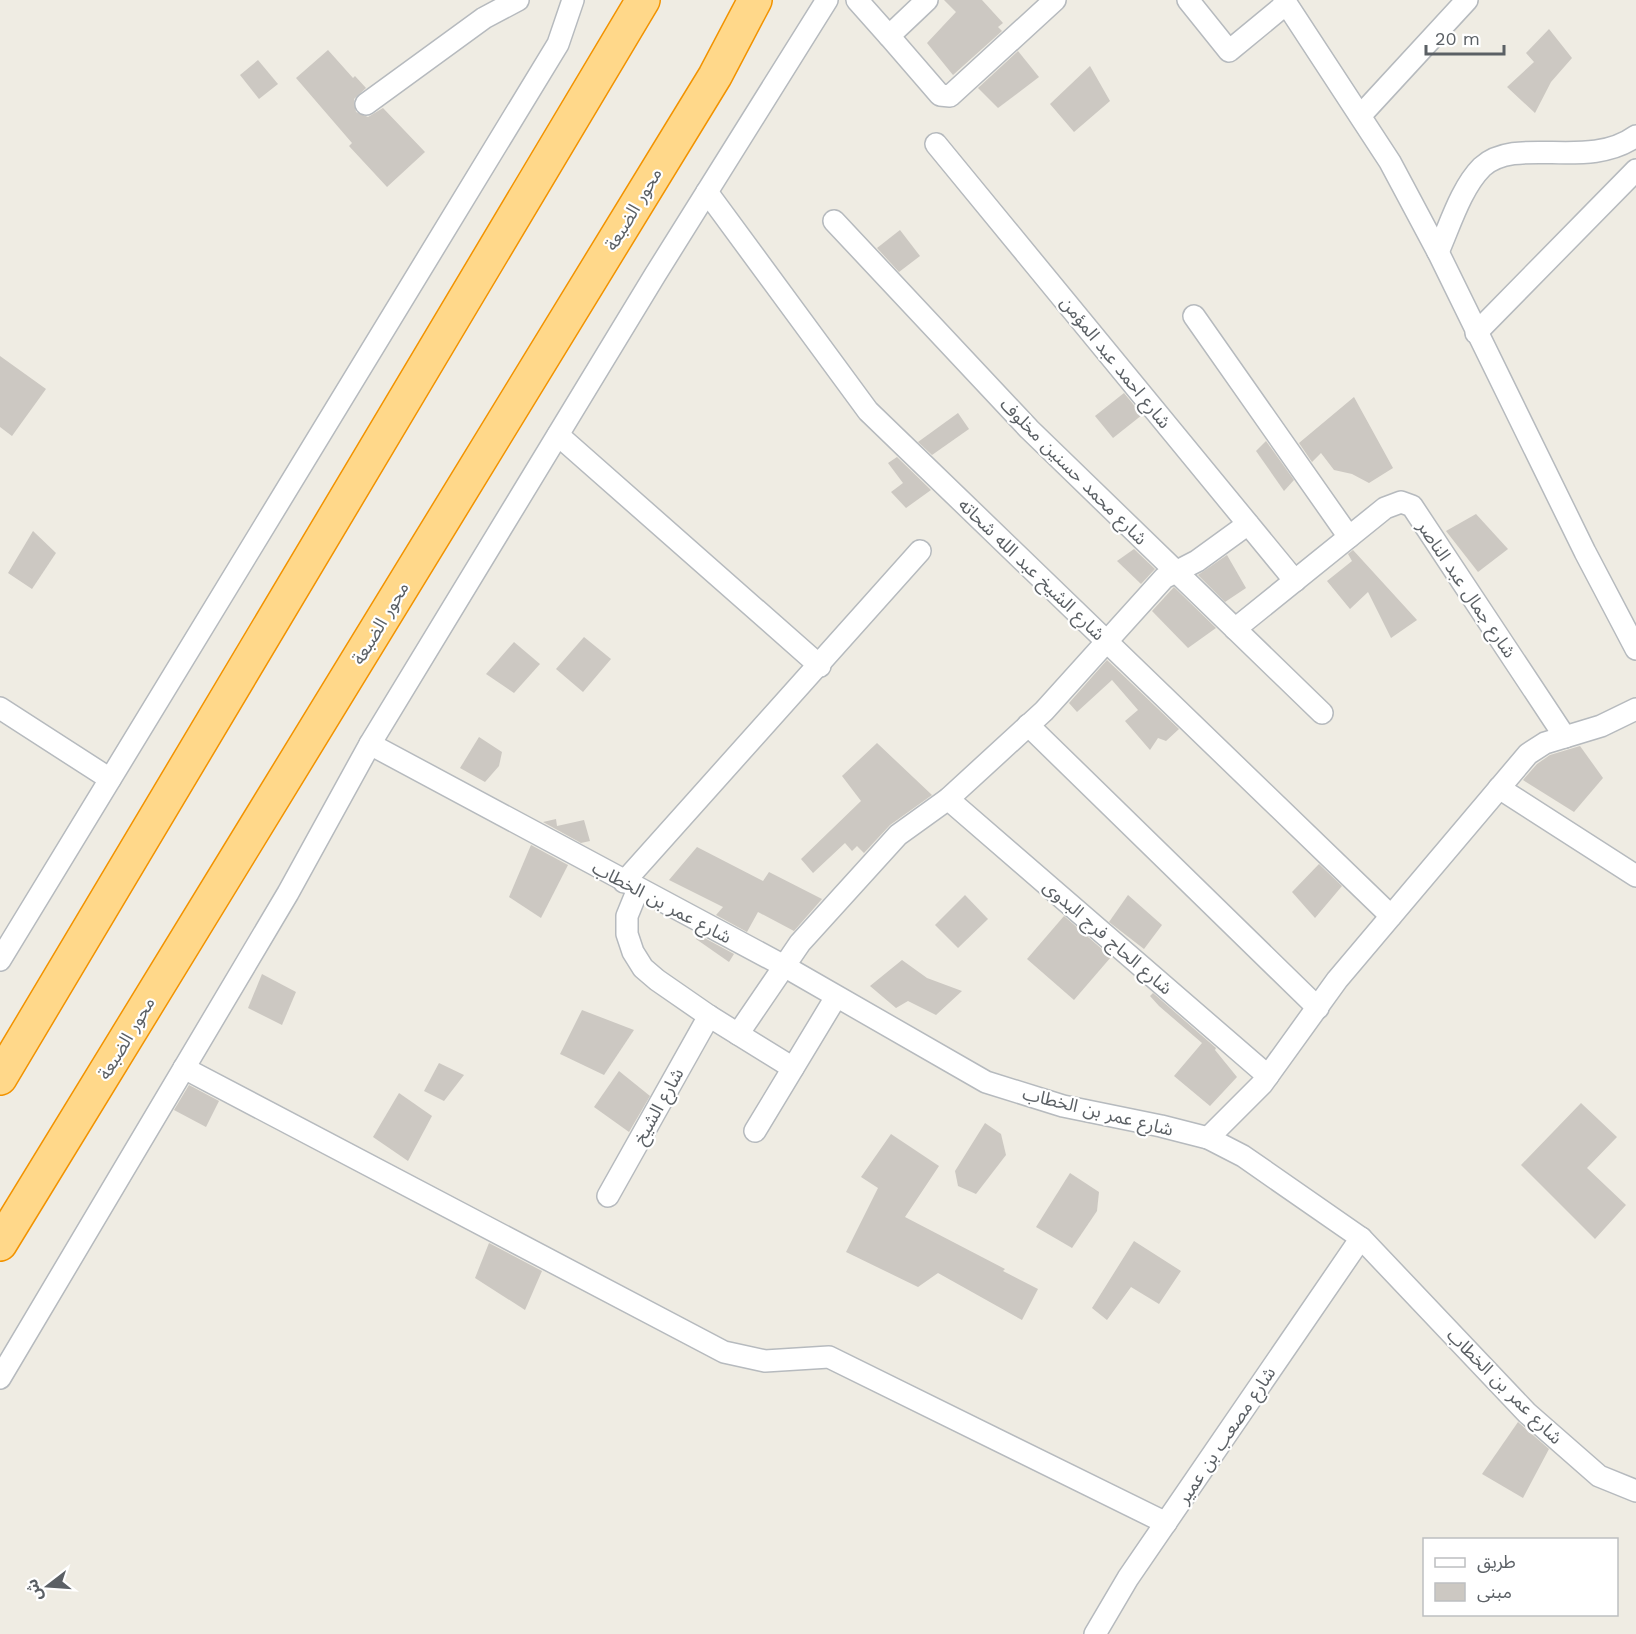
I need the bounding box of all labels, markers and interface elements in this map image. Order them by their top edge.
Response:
scale bar [1426,18,1504,56]
text: 20 m [1435,28,1480,49]
street label: محور الضبعة [600,164,667,255]
street label: شارع احمد عبد المؤمن [1053,292,1176,435]
street label: شارع محمد حسنين مخلوف [993,393,1152,552]
street label: شارع الشيخ عبد الله شحاته [952,494,1109,647]
street label: شارع جمال عبد الناصر [1409,516,1521,664]
street label: محور الضبعة [347,578,414,669]
street label: شارع عمر بن الخطاب [587,856,735,951]
street label: شارع الحاج فرج البدوى [1037,875,1177,1002]
street label: محور الضبعة [93,993,160,1084]
street label: شارع الشيخ [628,1064,691,1150]
street label: شارع عمر بن الخطاب [1020,1082,1175,1144]
street label: شارع عمر بن الخطاب [1440,1324,1567,1451]
street label: شارع مصعب بن عمير [1172,1363,1283,1510]
legend [1423,1538,1618,1616]
text: طريق [1477,1551,1516,1573]
north arrow [18,1556,78,1616]
text: ش [22,1577,46,1603]
text: مبنى [1477,1581,1512,1603]

